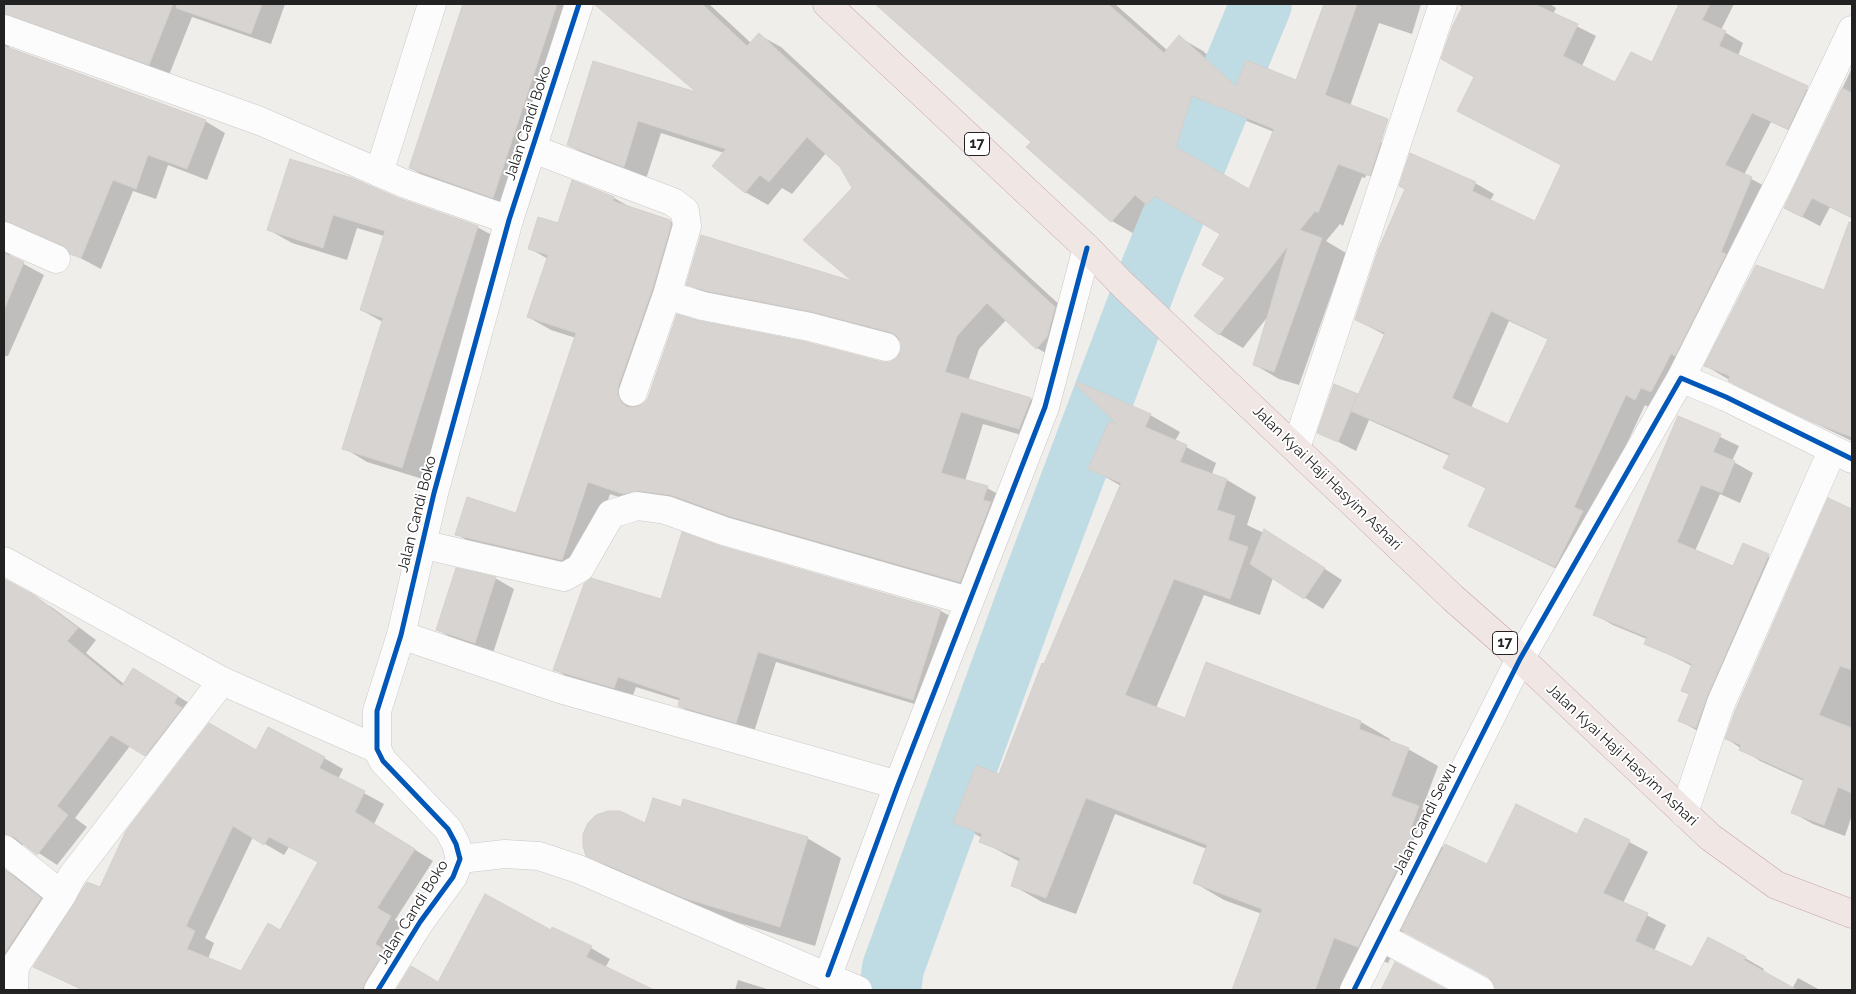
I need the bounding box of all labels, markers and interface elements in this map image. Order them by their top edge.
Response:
street label: Jalan Candi Boko [501,64,555,182]
road number: 17 [964,132,990,156]
street label: Jalan Kyai Haji Hasyim Ashari [1249,402,1405,554]
street label: Jalan Candi Boko [394,454,440,574]
road number: 17 [1492,632,1518,654]
street label: Jalan Kyai Haji Hasyim Ashari [1543,680,1701,830]
street label: Jalan Candi Sewu [1389,760,1461,878]
street label: Jalan Candi Boko [374,857,452,967]

